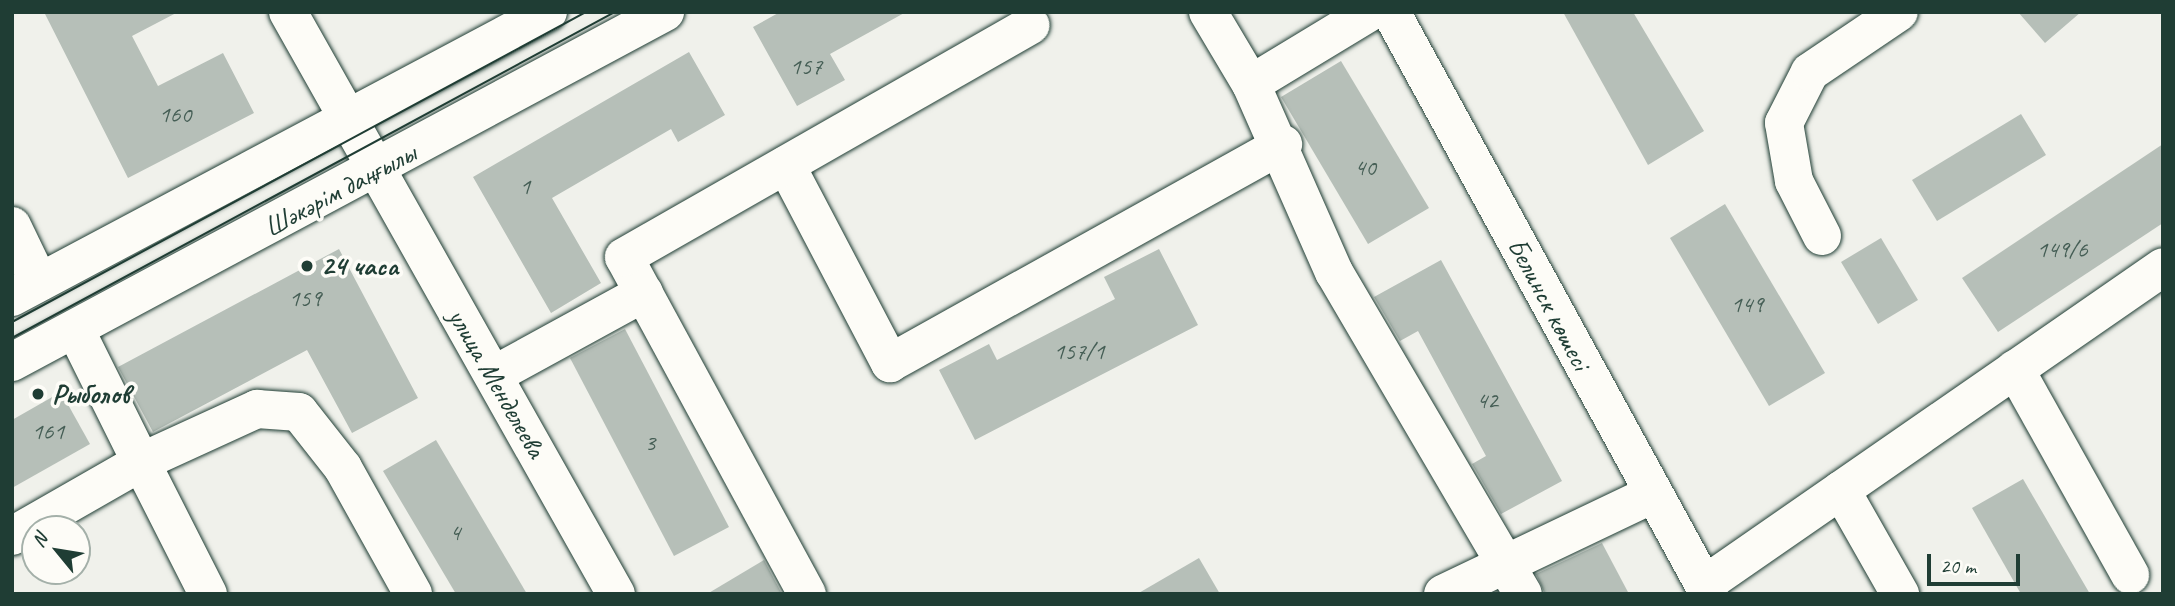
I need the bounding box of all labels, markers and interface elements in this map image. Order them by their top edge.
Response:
house number: 157 [790,53,822,81]
house number: 160 [159,101,191,129]
street label: Шәкәрім даңғылы [258,136,422,244]
house number: 40 [1354,154,1376,182]
house number: 1 [520,173,530,201]
street label: Белинск көшесі [1500,232,1598,376]
house number: 149/6 [2036,236,2088,264]
place label: 24 часа [321,249,398,283]
marker: 24 часа [299,258,315,274]
house number: 159 [289,285,321,313]
house number: 149 [1731,291,1763,319]
street label: улица Менделеева [441,303,553,463]
house number: 157/1 [1053,338,1105,366]
place label: Рыболов [52,377,130,411]
marker: Рыболов [30,386,46,402]
house number: 42 [1476,387,1498,415]
house number: 161 [32,418,64,446]
house number: 3 [645,429,655,457]
north arrow [21,515,91,585]
house number: 4 [450,519,460,547]
text: N [26,529,53,552]
scale bar [1930,540,2023,584]
text: 20 m [1940,553,1976,579]

